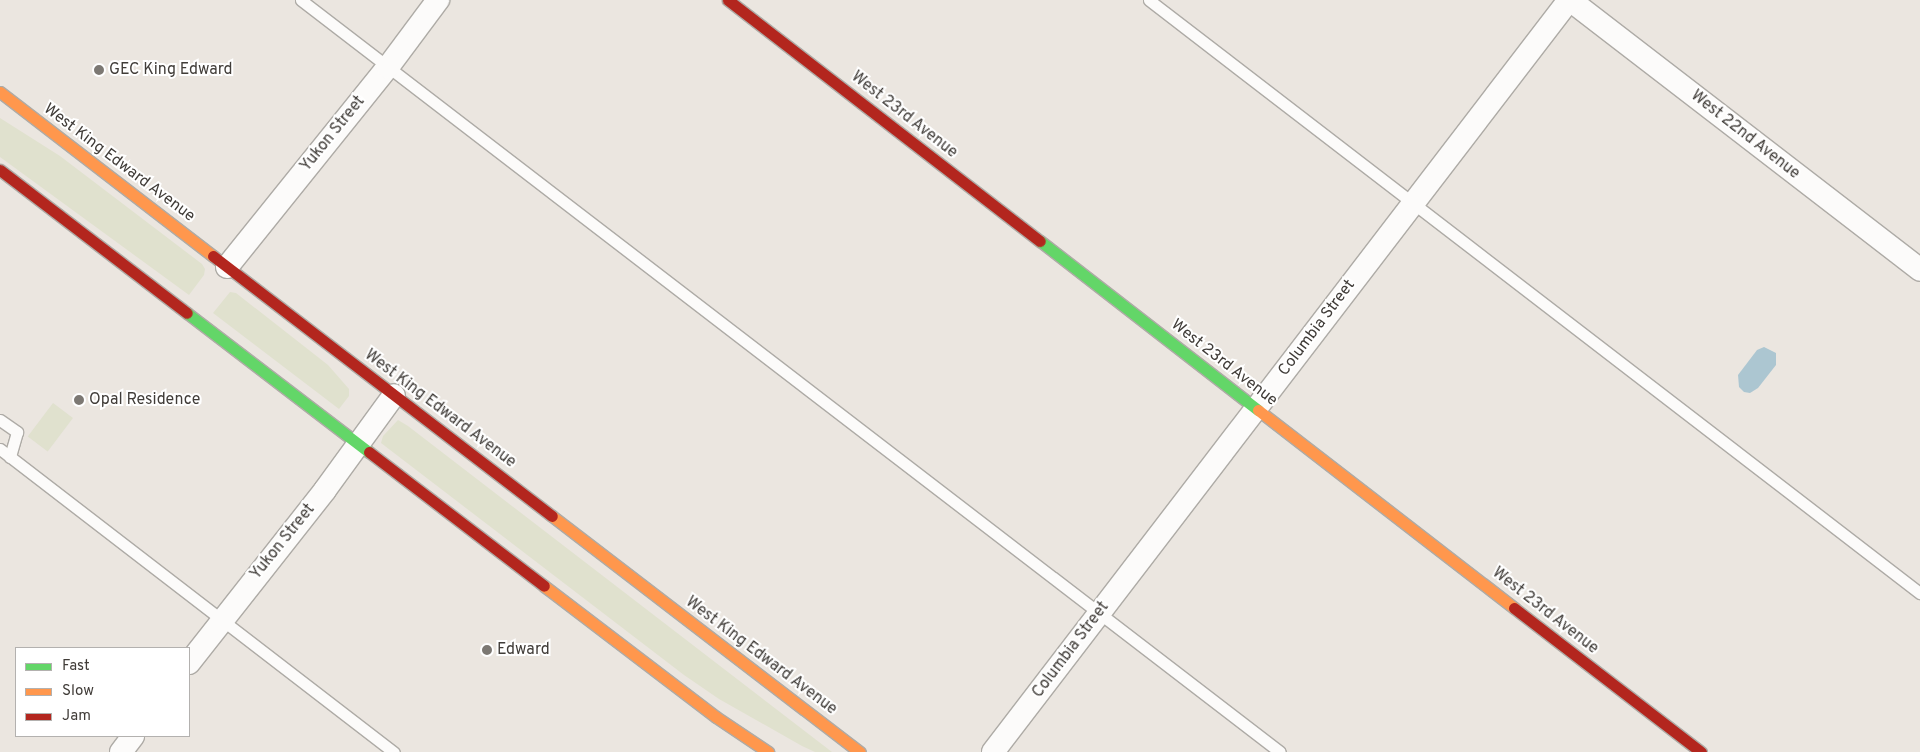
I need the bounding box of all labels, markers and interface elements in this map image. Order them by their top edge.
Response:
place label: GEC King Edward [109,60,233,80]
marker: GEC King Edward [93,64,105,76]
street label: West 23rd Avenue [847,67,961,163]
street label: West 22nd Avenue [1686,86,1804,184]
street label: Yukon Street [297,92,369,176]
street label: West King Edward Avenue [39,100,199,226]
street label: Columbia Street [1275,276,1359,380]
street label: West 23rd Avenue [1167,315,1281,411]
street label: West King Edward Avenue [360,346,520,472]
place label: Opal Residence [89,390,200,410]
marker: Opal Residence [73,394,85,406]
street label: Yukon Street [247,500,319,584]
street label: West 23rd Avenue [1488,563,1602,659]
street label: West King Edward Avenue [681,593,841,719]
street label: Columbia Street [1029,598,1113,702]
place label: Edward [497,640,550,660]
marker: Edward [481,644,493,656]
legend [15,647,190,737]
text: Fast [62,657,90,676]
text: Slow [62,682,94,701]
text: Jam [62,707,91,726]

